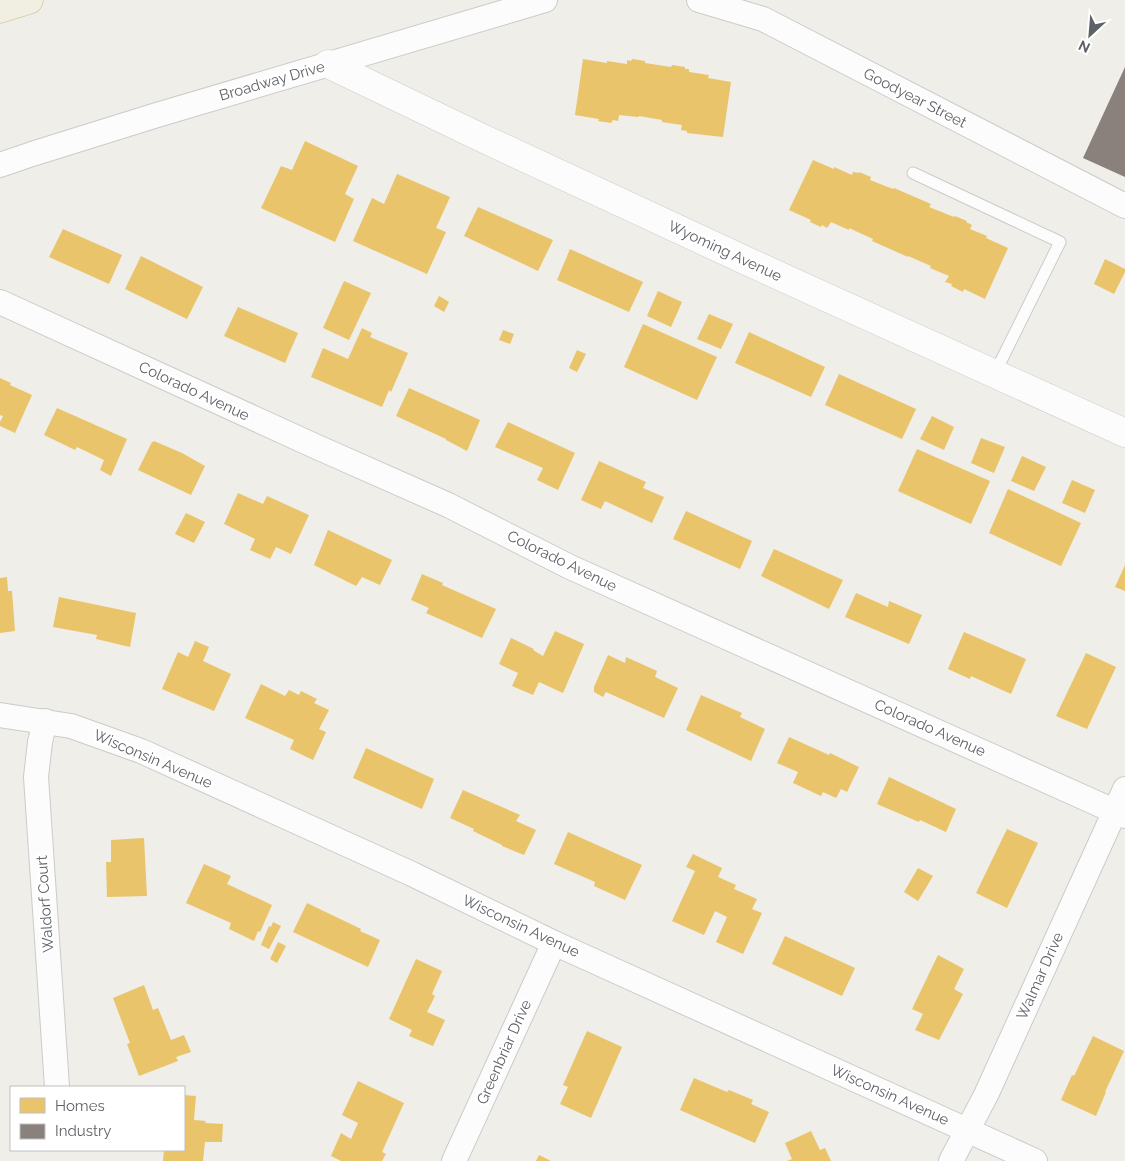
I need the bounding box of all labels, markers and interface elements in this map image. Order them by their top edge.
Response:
north arrow [1065,10,1115,60]
text: N [1076,37,1093,56]
street label: Broadway Drive [217,57,327,105]
street label: Goodyear Street [861,64,969,132]
street label: Wyoming Avenue [665,217,785,285]
street label: Colorado Avenue [136,358,252,425]
street label: Colorado Avenue [504,527,620,595]
street label: Colorado Avenue [872,695,989,761]
street label: Wisconsin Avenue [91,726,215,792]
street label: Waldorf Court [33,855,57,953]
street label: Wisconsin Avenue [460,891,583,961]
street label: Walmar Drive [1013,929,1067,1022]
street label: Greenbriar Drive [473,997,535,1107]
street label: Wisconsin Avenue [828,1061,952,1129]
legend [10,1086,185,1151]
text: Homes [55,1097,105,1115]
text: Industry [55,1122,111,1140]

